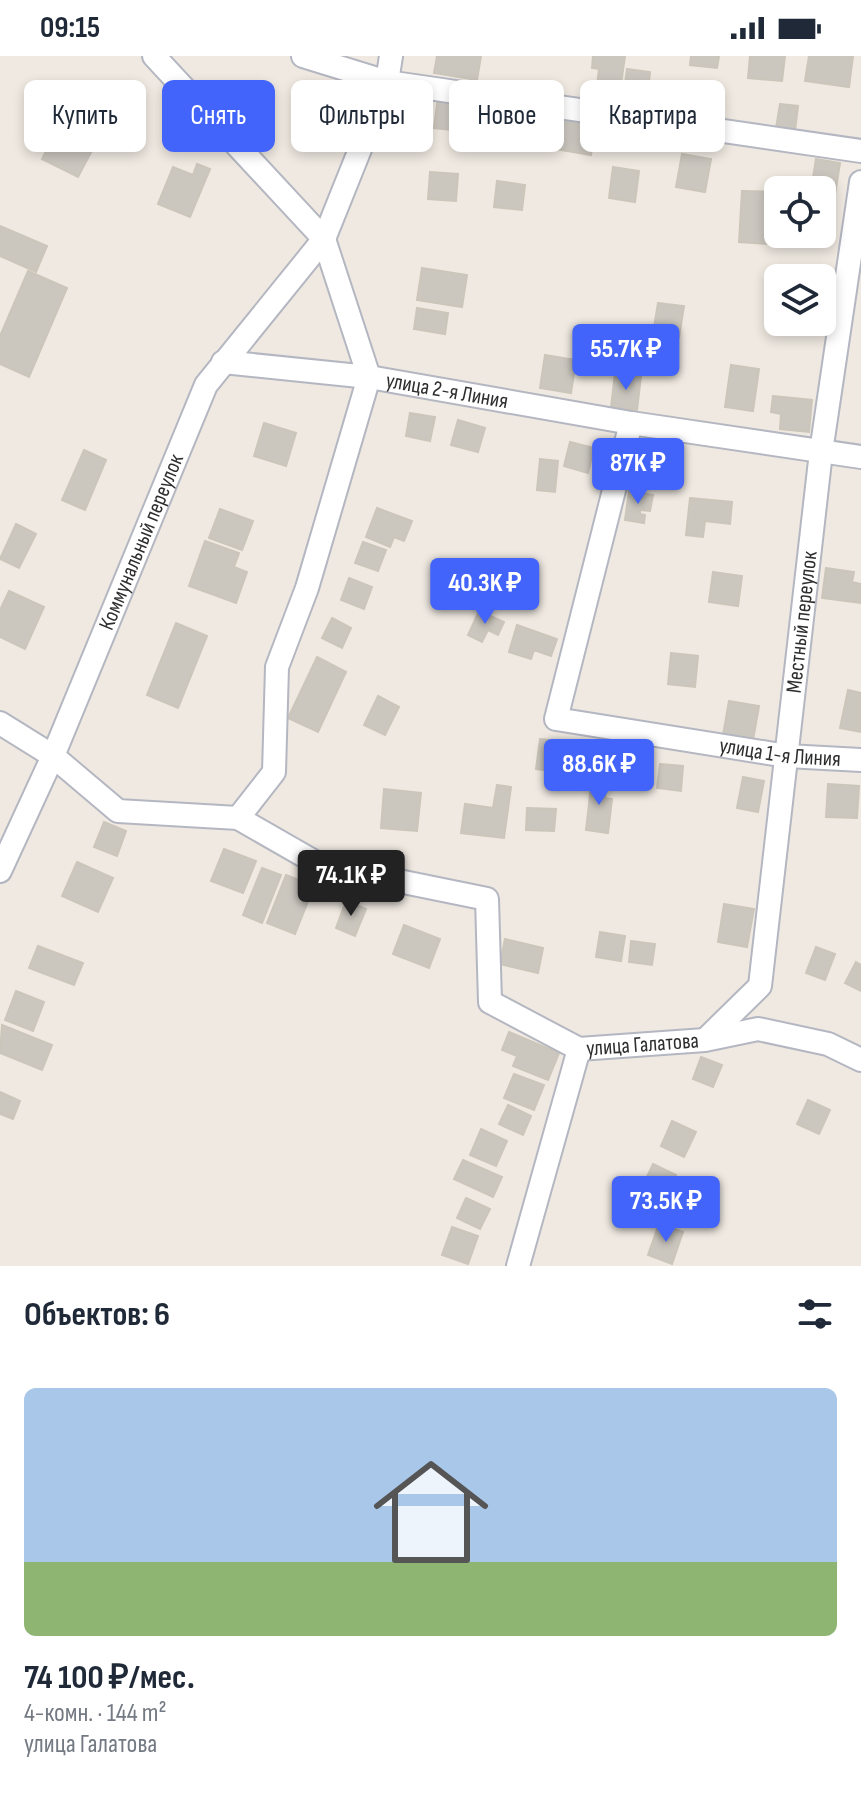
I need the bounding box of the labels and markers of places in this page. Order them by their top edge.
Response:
pin: 55.7K ₽ [552,324,700,392]
pin: 87K ₽ [582,438,694,506]
pin: 40.3K ₽ [411,558,559,626]
pin: 88.6K ₽ [525,739,673,807]
pin: 74.1K ₽ [277,850,425,918]
pin: 73.5K ₽ [592,1176,740,1244]

